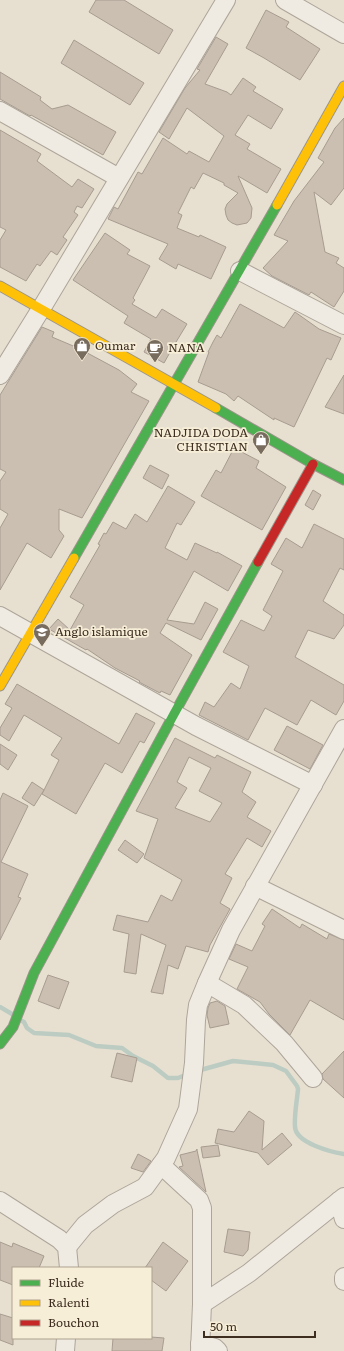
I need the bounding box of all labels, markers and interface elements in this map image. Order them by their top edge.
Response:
shop icon: Oumar [72,336,92,361]
place label: Oumar [95,336,136,354]
cafe icon: NANA [145,338,165,363]
place label: NANA [168,338,205,356]
place label: NADJIDA DODA CHRISTIAN [154,423,248,455]
shop icon: NADJIDA DODA CHRISTIAN [251,430,271,455]
school or university icon: Anglo islamique [32,622,52,647]
place label: Anglo islamique [55,622,148,640]
legend [12,1267,152,1339]
text: Fluide [48,1273,84,1291]
text: Ralenti [48,1293,89,1311]
text: Bouchon [48,1313,99,1331]
scale bar [204,1313,315,1339]
text: 50 m [210,1317,237,1335]

